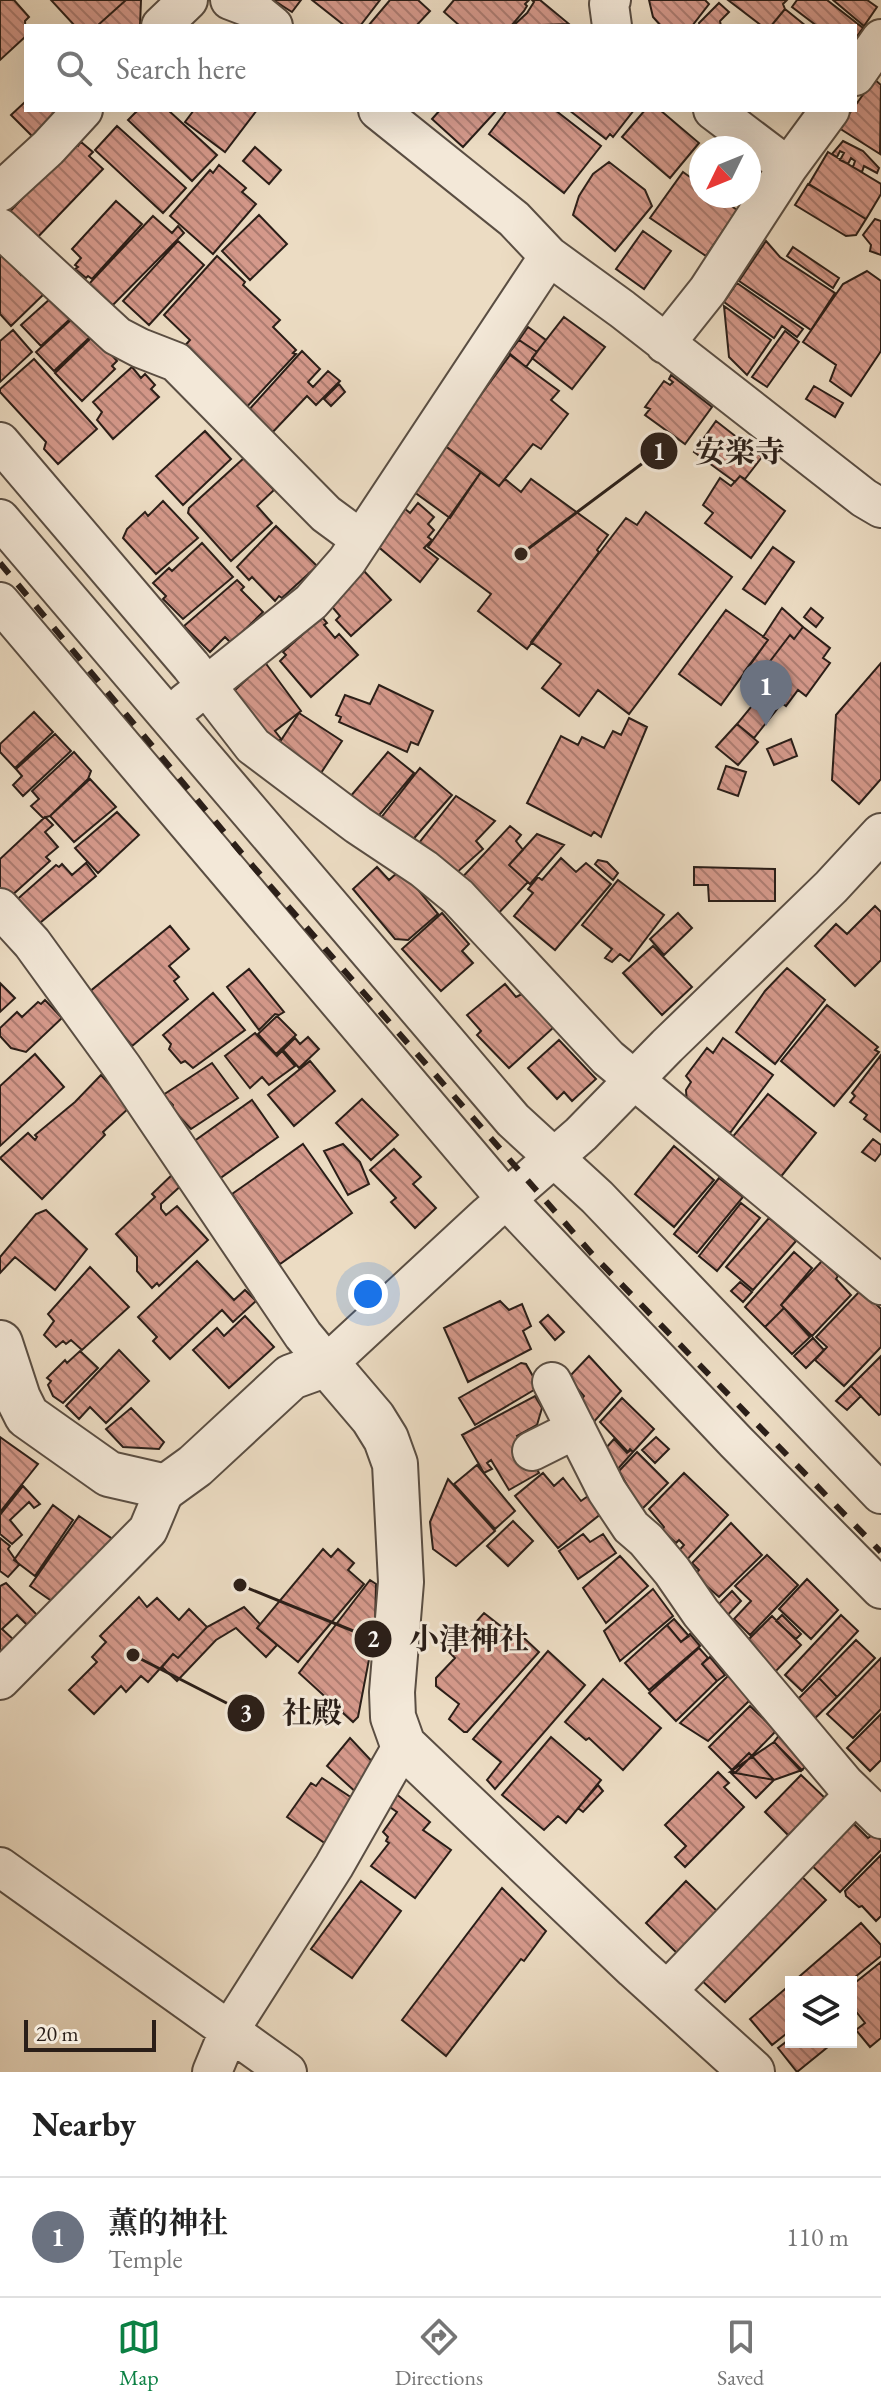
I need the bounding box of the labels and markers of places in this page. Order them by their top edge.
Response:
callout: 安楽寺 [639,424,801,478]
pin: 1 [740,660,792,726]
callout: 小津神社 [353,1612,545,1666]
callout: 社殿 [226,1686,358,1740]

